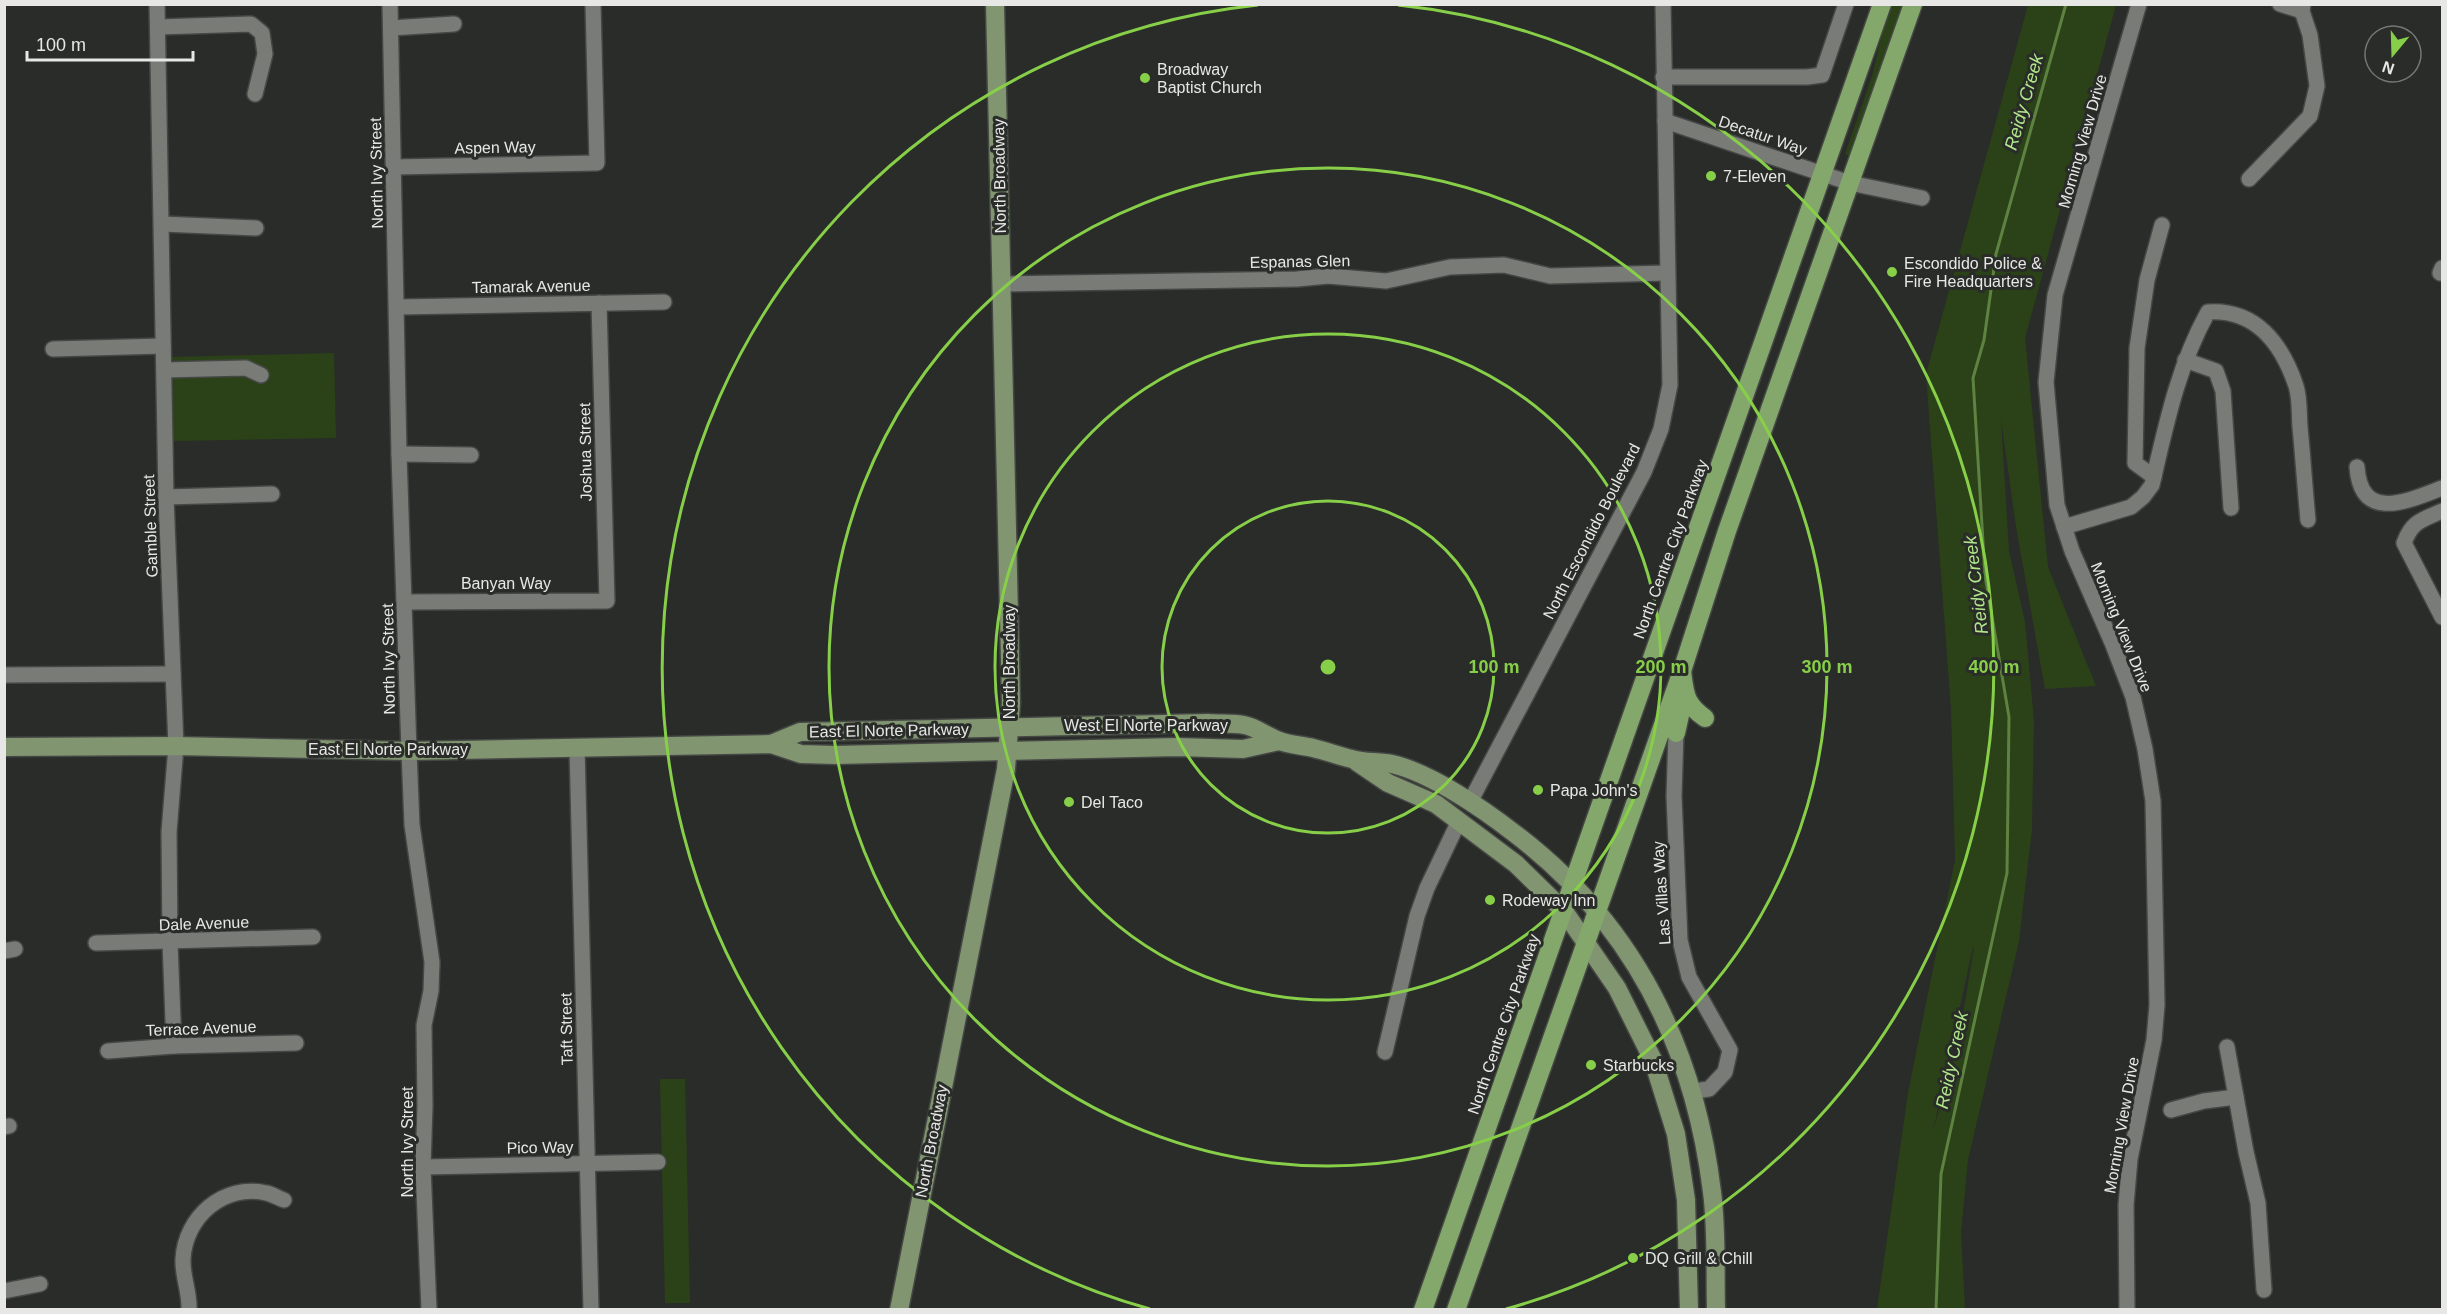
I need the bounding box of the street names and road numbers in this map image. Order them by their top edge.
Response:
street label: Morning View Drive [2055,72,2110,210]
street label: Decatur Way [1717,112,1809,158]
street label: North Ivy Street [367,117,386,229]
street label: North Broadway [990,118,1009,233]
street label: Aspen Way [454,138,536,157]
street label: Espanas Glen [1250,252,1350,271]
street label: Tamarak Avenue [471,277,591,296]
street label: Joshua Street [576,402,595,501]
street label: North Escondido Boulevard [1540,441,1643,622]
street label: North Centre City Parkway [1630,457,1711,641]
street label: Gamble Street [140,474,161,578]
street label: Morning View Drive [2088,560,2155,695]
street label: Banyan Way [461,575,551,592]
street label: North Ivy Street [379,603,398,715]
street label: North Broadway [1001,605,1018,719]
street label: West El Norte Parkway [1064,717,1228,734]
street label: East El Norte Parkway [809,721,969,740]
street label: East El Norte Parkway [308,741,468,758]
street label: Las Villas Way [1649,840,1674,945]
street label: Dale Avenue [159,913,250,934]
street label: North Centre City Parkway [1465,932,1542,1116]
street label: Taft Street [557,992,576,1066]
street label: Terrace Avenue [145,1018,257,1039]
street label: Morning View Drive [2101,1055,2142,1195]
street label: North Broadway [912,1083,951,1199]
street label: North Ivy Street [399,1086,416,1198]
street label: Pico Way [506,1138,574,1157]

